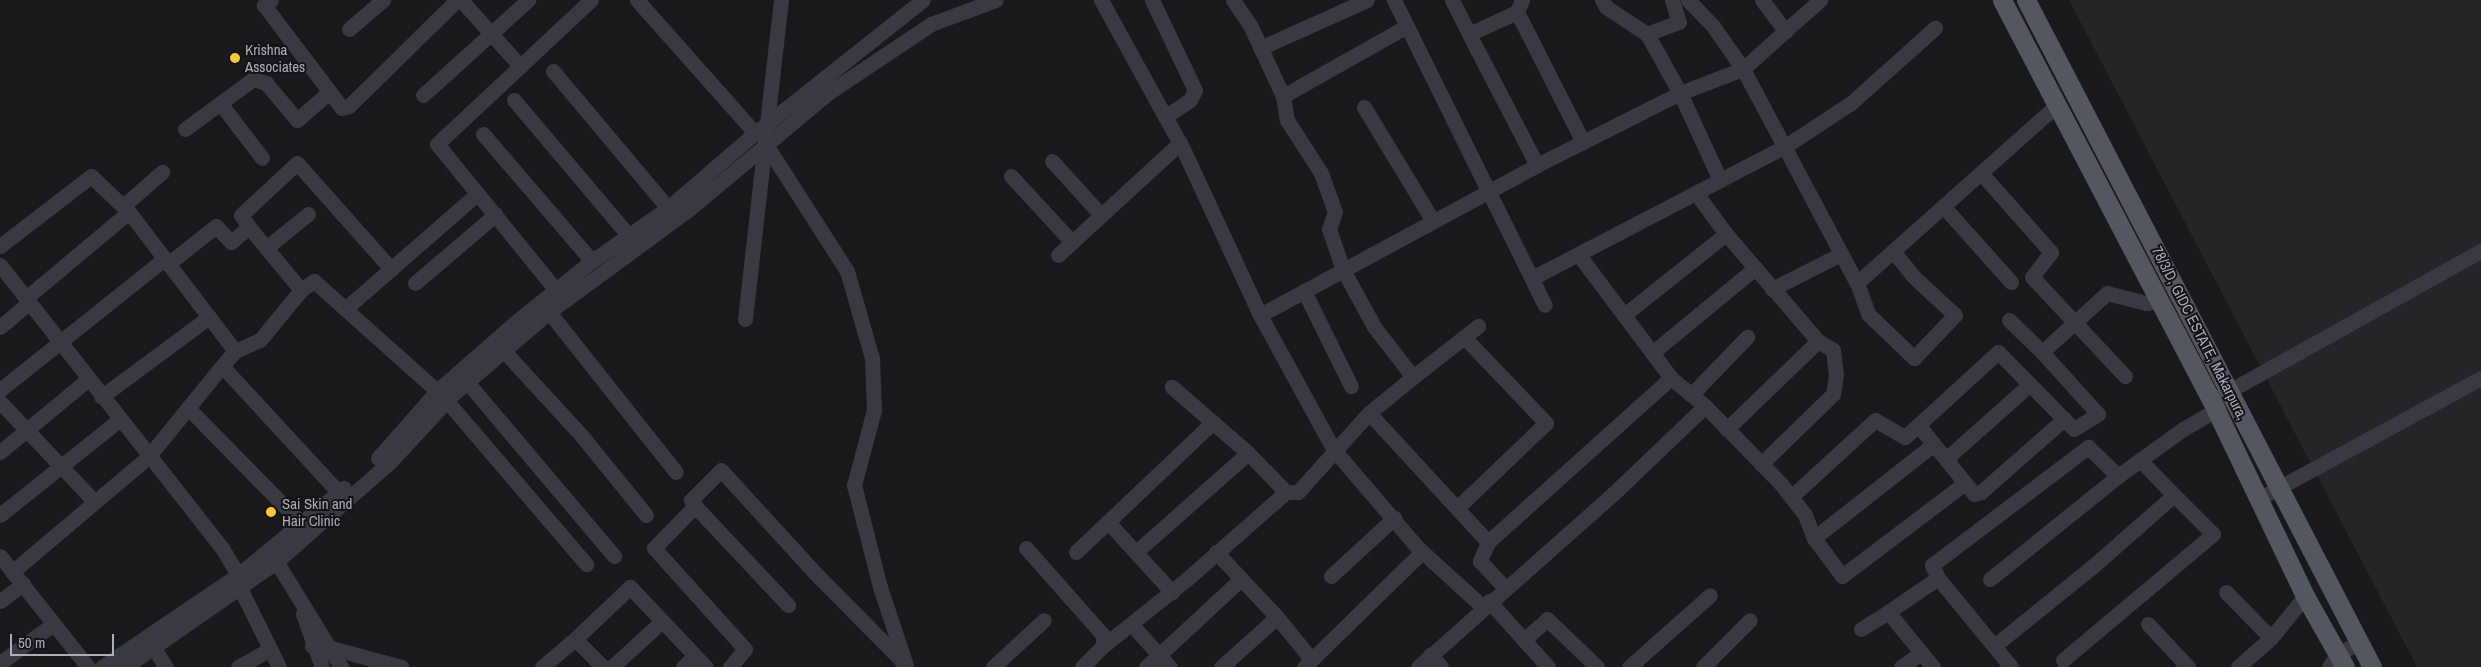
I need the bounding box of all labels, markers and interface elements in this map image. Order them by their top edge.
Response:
place label: Krishna Associates [245,40,305,75]
marker: Krishna Associates [229,52,241,64]
street label: 78/3/D, GIDC ESTATE, Makarpura, [2148,243,2252,423]
place label: Sai Skin and Hair Clinic [282,494,352,529]
marker: Sai Skin and Hair Clinic [264,505,278,519]
scale bar [12,624,116,656]
text: 50 m [18,632,45,653]

